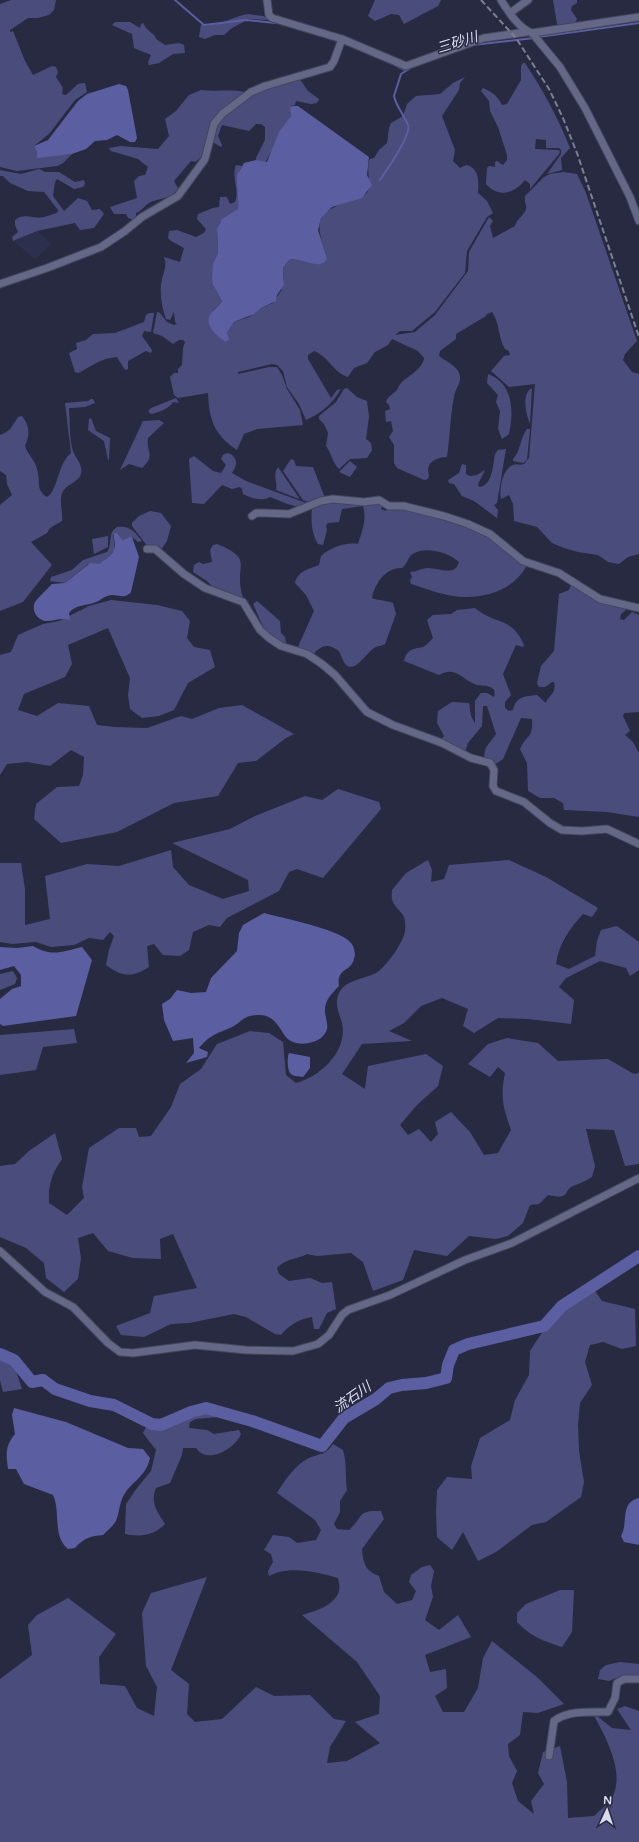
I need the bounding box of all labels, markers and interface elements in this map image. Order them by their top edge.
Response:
water label: 三砂川 [435,28,482,57]
water label: 流石川 [330,1377,376,1416]
north arrow [587,1790,627,1830]
text: N [603,1794,612,1807]

